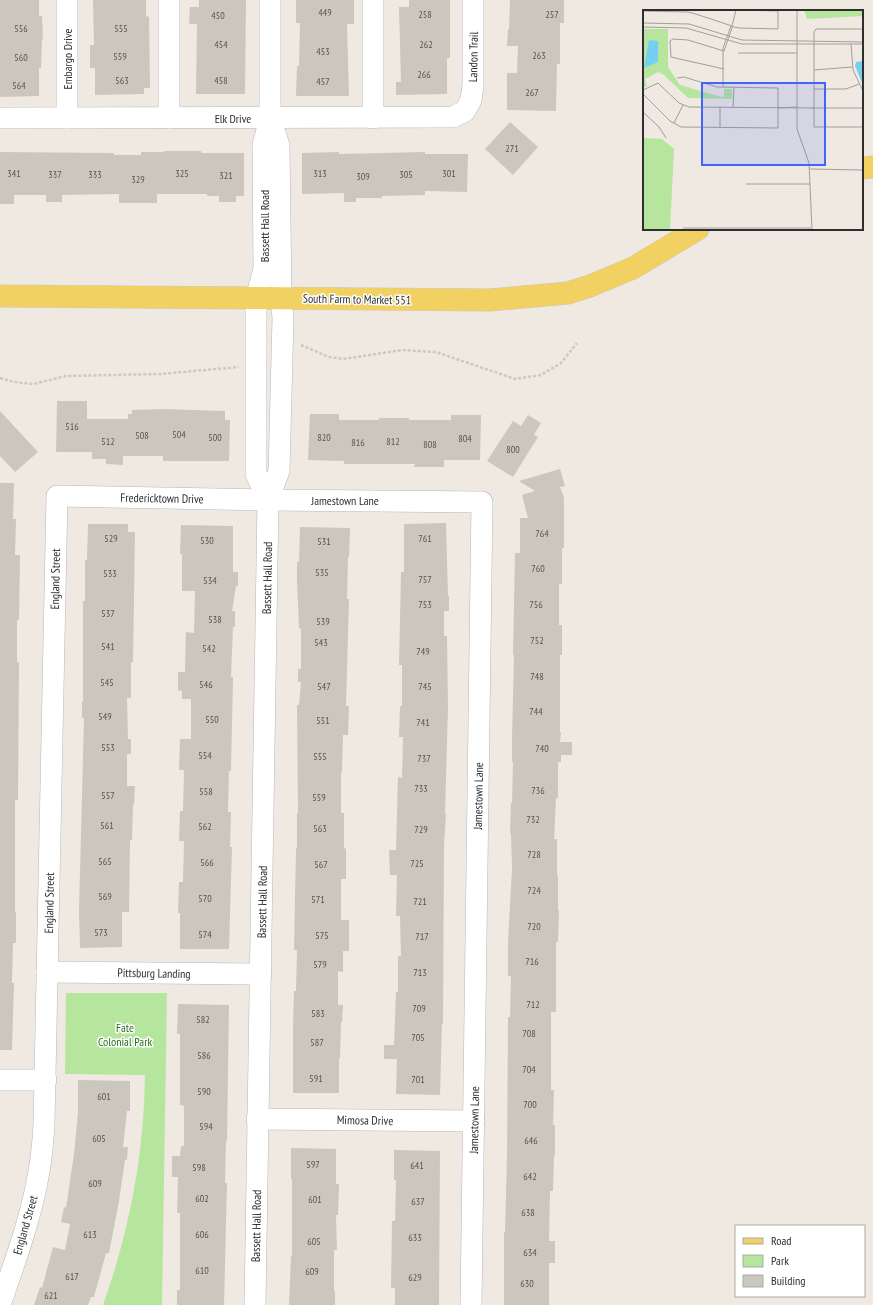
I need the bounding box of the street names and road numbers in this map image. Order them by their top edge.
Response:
street label: Embargo Drive [60,28,75,89]
street label: Landon Trail [465,31,481,82]
street label: Elk Drive [215,111,251,126]
street label: Bassett Hall Road [257,190,272,262]
street label: South Farm to Market 551 [303,291,411,307]
street label: Fredericktown Drive [120,490,204,506]
street label: Jamestown Lane [310,493,379,508]
street label: Bassett Hall Road [259,542,275,614]
street label: England Street [47,548,63,610]
street label: Jamestown Lane [470,762,486,831]
street label: Bassett Hall Road [254,866,270,938]
street label: England Street [41,872,57,934]
street label: Pittsburg Landing [117,965,191,981]
street label: Jamestown Lane [466,1086,482,1155]
street label: Mimosa Drive [337,1112,393,1128]
street label: Bassett Hall Road [248,1190,264,1262]
street label: England Street [9,1193,41,1256]

